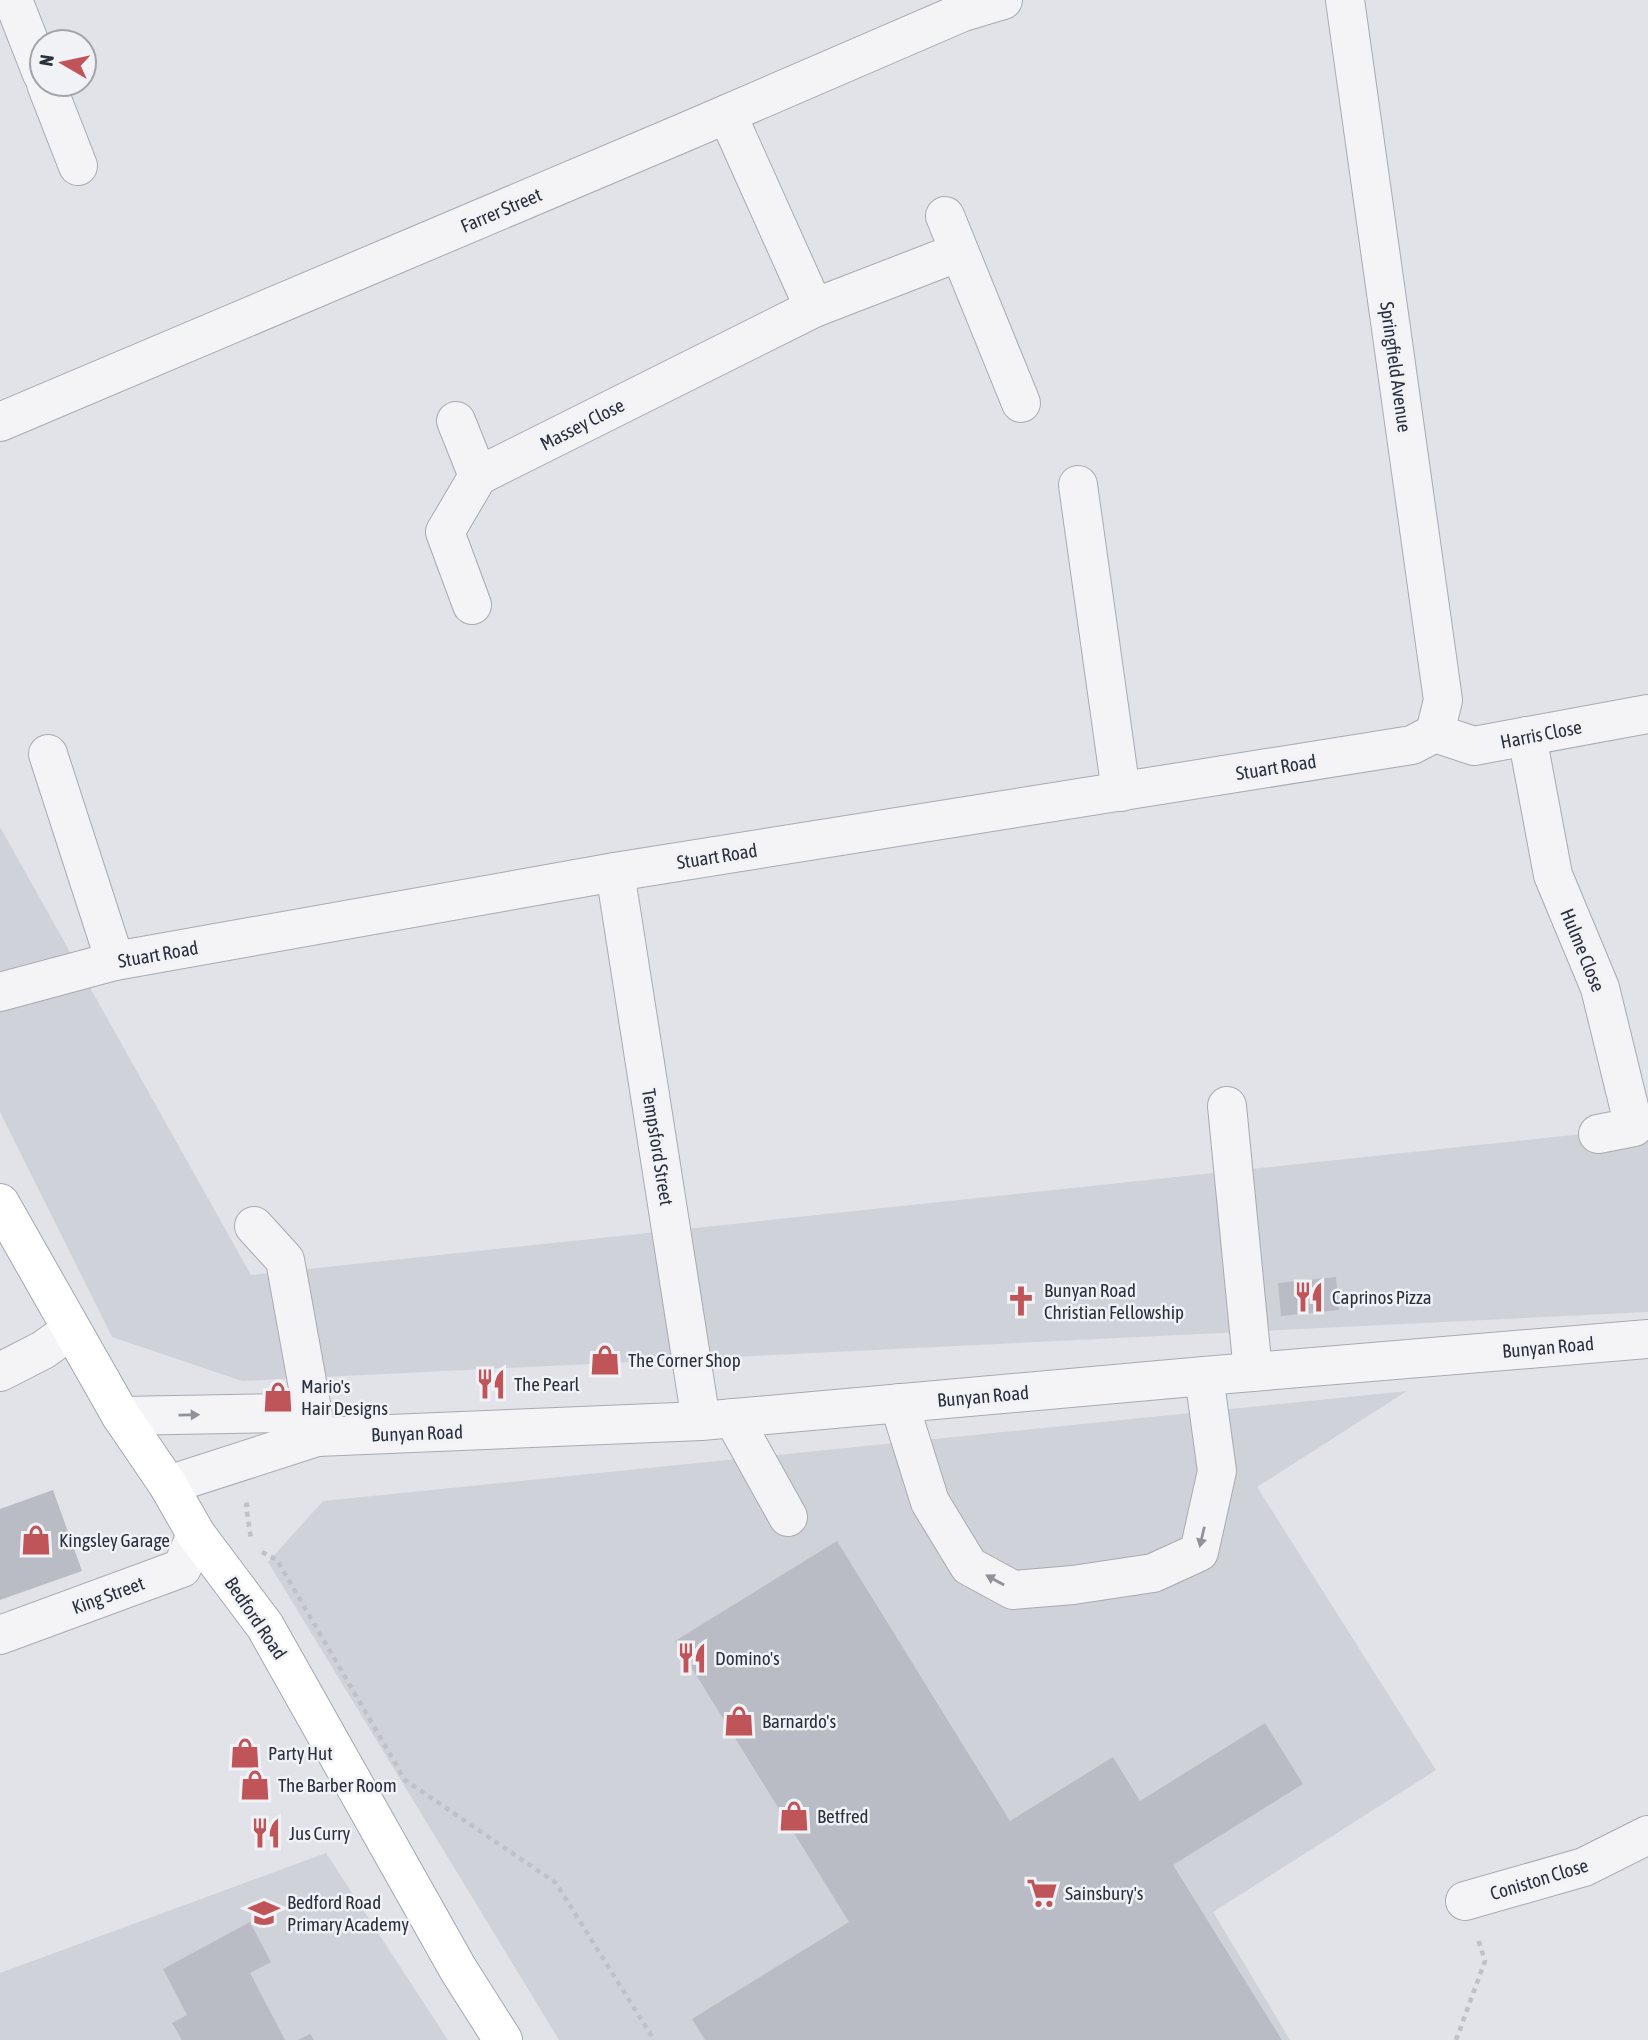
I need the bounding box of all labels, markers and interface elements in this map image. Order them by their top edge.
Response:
north arrow [28,28,98,98]
text: N [34,53,58,68]
street label: Farrer Street [457,183,545,237]
street label: Springfield Avenue [1376,300,1416,434]
street label: Massey Close [536,393,628,455]
street label: Harris Close [1498,715,1584,753]
street label: Stuart Road [1234,750,1318,784]
street label: Stuart Road [675,839,759,873]
street label: Hulme Close [1556,905,1610,995]
street label: Stuart Road [116,936,200,972]
street label: Tempsford Street [638,1087,678,1207]
place label: Bunyan Road Christian Fellowship [1044,1279,1184,1323]
restaurant icon: Caprinos Pizza [1292,1280,1326,1314]
church icon: Bunyan Road Christian Fellowship [1004,1284,1038,1318]
place label: Caprinos Pizza [1332,1286,1432,1308]
street label: Bunyan Road [1501,1332,1595,1362]
shop icon: The Corner Shop [588,1343,622,1377]
place label: The Corner Shop [628,1349,741,1371]
restaurant icon: The Pearl [474,1367,508,1401]
place label: The Pearl [514,1373,580,1395]
place label: Mario's Hair Designs [301,1375,388,1419]
shop icon: Mario's Hair Designs [261,1380,295,1414]
street label: Bunyan Road [936,1381,1030,1411]
one-way arrow [178,1409,200,1421]
street label: Bunyan Road [371,1420,463,1446]
shop icon: Kingsley Garage [19,1523,53,1557]
one-way arrow [1196,1526,1207,1548]
place label: Kingsley Garage [59,1529,170,1551]
street label: King Street [69,1572,147,1618]
street label: Bedford Road [221,1573,291,1663]
one-way arrow [985,1574,1004,1586]
restaurant icon: Domino's [675,1641,709,1675]
place label: Domino's [715,1647,780,1669]
shop icon: Barnardo's [722,1704,756,1738]
place label: Barnardo's [762,1710,836,1732]
shop icon: Party Hut [228,1736,262,1770]
place label: Party Hut [268,1742,333,1764]
shop icon: The Barber Room [238,1768,272,1802]
place label: The Barber Room [278,1774,397,1796]
shop icon: Betfred [777,1799,811,1833]
place label: Betfred [817,1805,869,1827]
restaurant icon: Jus Curry [249,1816,283,1850]
place label: Jus Curry [289,1822,351,1844]
street label: Coniston Close [1487,1854,1591,1904]
supermarket icon: Sainsbury's [1025,1876,1059,1910]
place label: Sainsbury's [1065,1882,1144,1904]
place label: Bedford Road Primary Academy [287,1891,409,1935]
school or university icon: Bedford Road Primary Academy [247,1896,281,1930]

